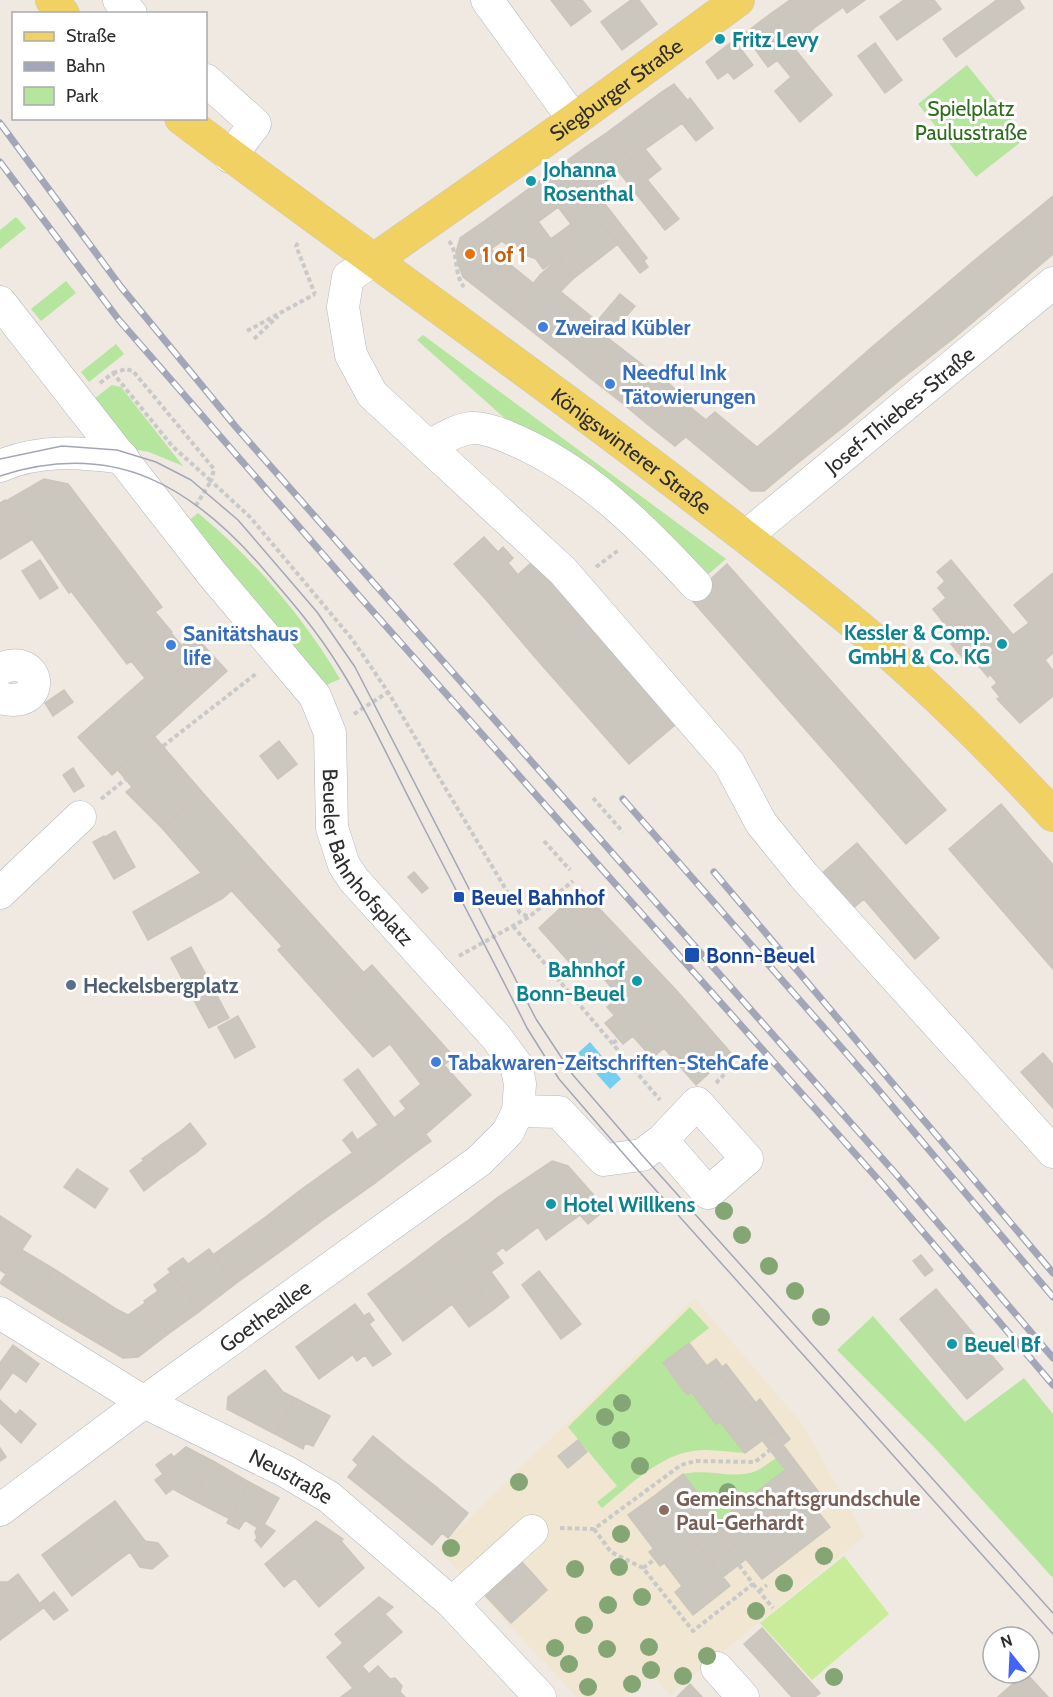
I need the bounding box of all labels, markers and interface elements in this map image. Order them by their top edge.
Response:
legend [12,12,207,120]
text: Straße [66,25,116,47]
place label: Fritz Levy [732,27,820,52]
street label: Siegburger Straße [545,32,687,146]
marker: Fritz Levy [713,32,727,46]
text: Bahn [66,55,105,77]
text: Park [66,85,99,107]
park label: Spielplatz Paulusstraße [915,96,1028,145]
place label: Johanna Rosenthal [542,157,634,206]
marker: Johanna Rosenthal [524,174,538,188]
place label: 1 of 1 [482,242,526,267]
marker: 1 of 1 [463,247,477,261]
place label: Zweirad Kübler [555,315,690,340]
marker: Zweirad Kübler [536,320,550,334]
street label: Josef-Thiebes-Straße [819,341,979,479]
place label: Needful Ink Tätowierungen [622,360,756,409]
marker: Needful Ink Tätowierungen [603,377,617,391]
street label: Königswinterer Straße [547,382,717,519]
place label: Kessler & Comp. GmbH & Co. KG [844,620,990,669]
place label: Sanitätshaus life [183,621,298,670]
marker: Kessler & Comp. GmbH & Co. KG [995,637,1009,651]
marker: Sanitätshaus life [164,638,178,652]
street label: Beueler Bahnhofsplatz [318,768,419,950]
place label: Beuel Bahnhof [471,885,605,910]
marker: Beuel Bahnhof [452,890,466,904]
place label: Bonn-Beuel [706,943,815,968]
marker: Bonn-Beuel [683,946,701,964]
place label: Bahnhof Bonn-Beuel [516,957,625,1006]
place label: Heckelsbergplatz [83,973,239,998]
marker: Bahnhof Bonn-Beuel [630,974,644,988]
marker: Heckelsbergplatz [64,978,78,992]
place label: Tabakwaren-Zeitschriften-StehCafe [448,1050,769,1075]
marker: Tabakwaren-Zeitschriften-StehCafe [429,1055,443,1069]
place label: Hotel Willkens [563,1192,696,1217]
marker: Hotel Willkens [544,1197,558,1211]
street label: Goetheallee [214,1274,316,1358]
place label: Beuel Bf [964,1332,1041,1357]
marker: Beuel Bf [945,1337,959,1351]
street label: Neustraße [245,1443,338,1509]
place label: Gemeinschaftsgrundschule Paul-Gerhardt [676,1486,920,1535]
marker: Gemeinschaftsgrundschule Paul-Gerhardt [657,1503,671,1517]
north arrow [981,1625,1041,1685]
text: N [998,1630,1015,1652]

